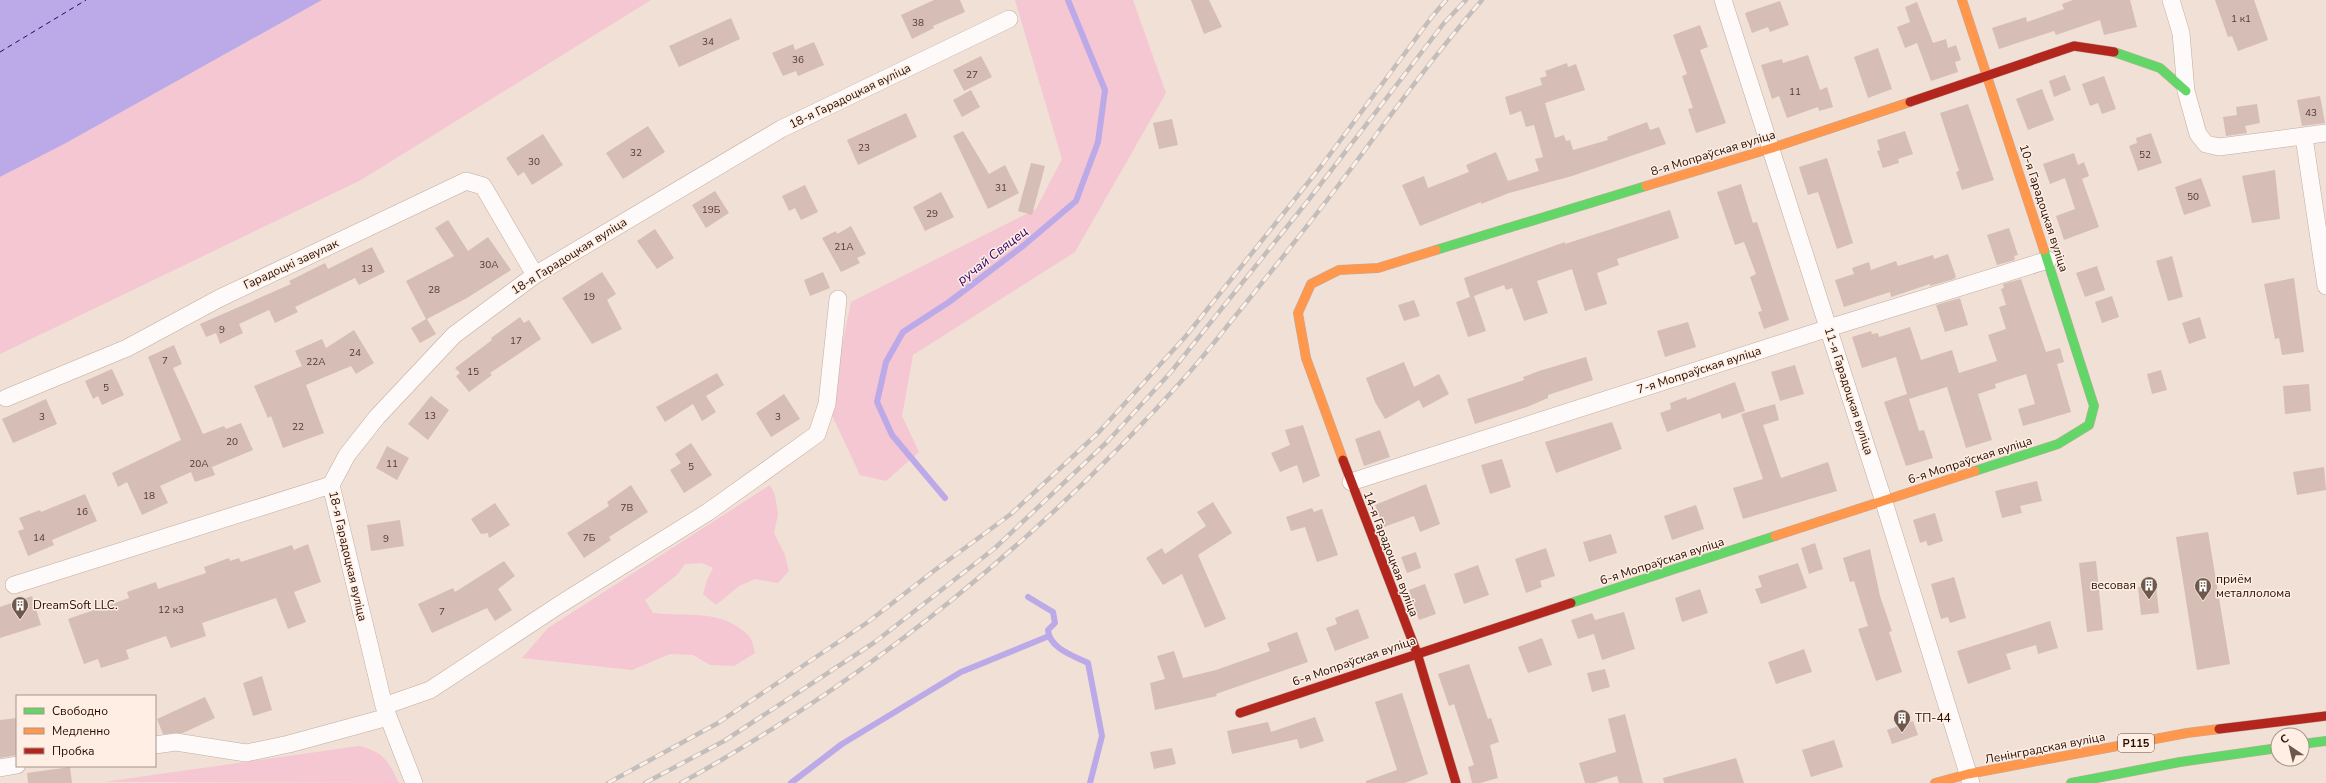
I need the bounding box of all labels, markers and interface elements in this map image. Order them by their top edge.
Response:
house number: 1 к1 [2231,12,2251,26]
house number: 38 [912,16,924,30]
house number: 34 [702,35,714,49]
house number: 36 [792,53,804,67]
street label: 18-я Гарадоцкая вуліца [787,60,913,132]
house number: 27 [966,68,978,82]
house number: 11 [1789,85,1801,99]
house number: 43 [2305,106,2317,120]
street label: 8-я Мопраўская вуліца [1649,126,1777,180]
house number: 23 [858,141,870,155]
street label: 10-я Гарадоцкая вуліца [2016,142,2072,274]
house number: 32 [630,146,642,160]
house number: 52 [2139,148,2151,162]
house number: 30 [528,155,540,169]
house number: 31 [995,181,1007,195]
house number: 50 [2187,190,2199,204]
house number: 19Б [702,203,721,217]
house number: 29 [926,207,938,221]
street label: 18-я Гарадоцкая вуліца [508,214,630,298]
water label: ручай Свяцец [954,222,1032,289]
street label: Гарадоцкі завулак [241,235,342,293]
house number: 21А [834,240,854,254]
house number: 30А [479,258,499,272]
house number: 13 [361,262,373,276]
house number: 28 [428,283,440,297]
house number: 19 [583,290,595,304]
house number: 9 [219,323,225,337]
street label: 11-я Гарадоцкая вуліца [1821,325,1877,457]
house number: 17 [510,334,522,348]
street label: 7-я Мопраўская вуліца [1635,342,1763,398]
house number: 24 [349,346,361,360]
house number: 7 [162,354,168,368]
house number: 22А [306,355,326,369]
house number: 15 [467,365,479,379]
house number: 5 [103,381,109,395]
house number: 13 [424,409,436,423]
house number: 3 [39,410,45,424]
house number: 3 [775,410,781,424]
house number: 22 [292,420,304,434]
street label: 6-я Мопраўская вуліца [1906,432,2034,488]
house number: 20 [226,435,238,449]
house number: 20А [189,457,209,471]
house number: 11 [386,457,398,471]
house number: 5 [688,460,694,474]
house number: 18 [143,489,155,503]
street label: 18-я Гарадоцкая вуліца [325,489,371,623]
street label: 14-я Гарадоцкая вуліца [1360,489,1422,619]
house number: 7В [621,501,634,515]
house number: 16 [76,505,88,519]
house number: 14 [33,531,45,545]
house number: 7Б [583,531,596,545]
house number: 9 [383,532,389,546]
street label: 6-я Мопраўская вуліца [1598,533,1726,589]
place label: приём металлолома [2216,571,2291,601]
building icon: весовая [2139,575,2159,600]
building icon: приём металлолома [2193,576,2213,601]
place label: весовая [2091,577,2136,593]
building icon: DreamSoft LLC. [10,595,30,620]
place label: DreamSoft LLC. [33,597,118,613]
house number: 12 к3 [158,603,184,617]
house number: 7 [439,605,445,619]
street label: 6-я Мопраўская вуліца [1290,632,1418,690]
legend [16,695,156,767]
text: Свободно [52,703,108,719]
building icon: ТП-44 [1892,708,1912,733]
place label: ТП-44 [1915,710,1951,726]
text: Медленно [52,723,110,739]
north arrow [2270,727,2310,767]
street label: Ленінградская вуліца [1983,728,2107,768]
text: С [2277,731,2292,748]
road number: Р115 [2118,734,2154,752]
text: Пробка [52,743,95,759]

